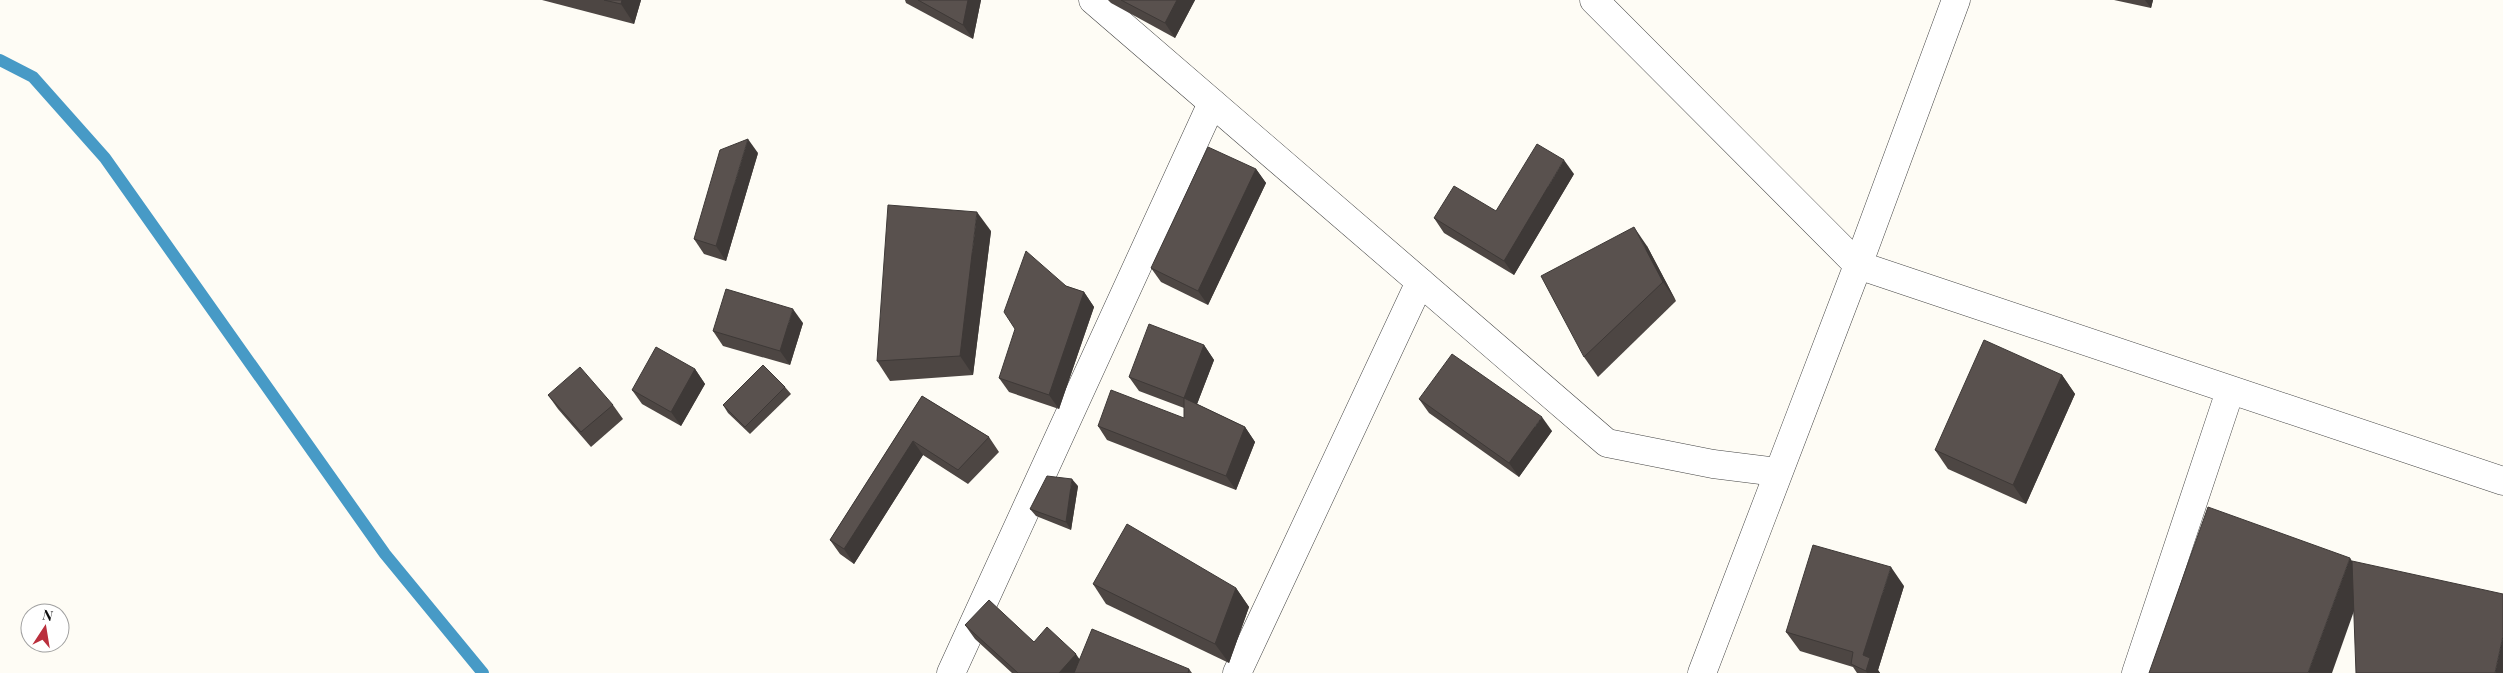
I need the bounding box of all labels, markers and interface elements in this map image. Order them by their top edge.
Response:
north arrow [20,603,70,653]
text: N [41,604,55,625]

